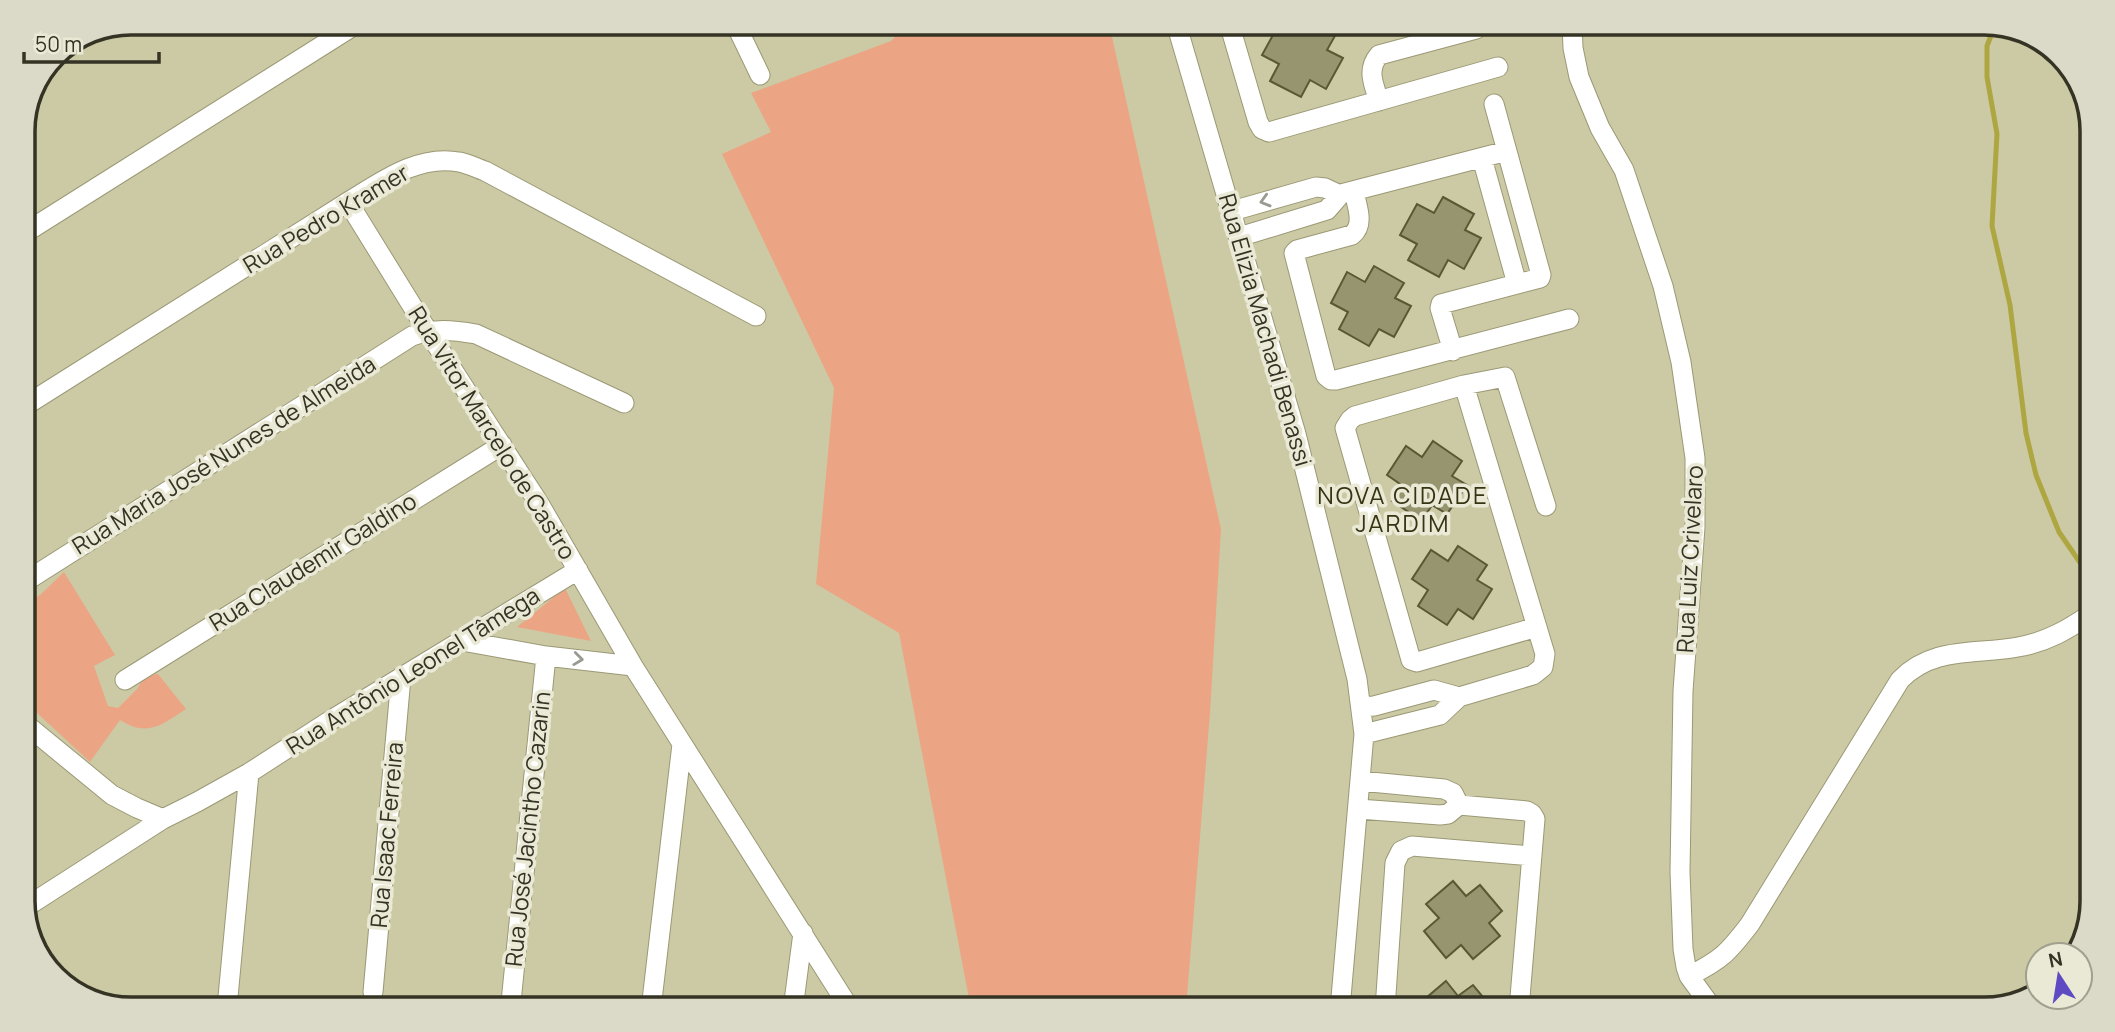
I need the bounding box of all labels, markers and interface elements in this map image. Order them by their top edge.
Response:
scale bar [24,21,159,65]
text: 50 m [35,30,82,58]
street label: Rua Pedro Kramer [237,156,414,280]
street label: Rua Elizia Machadi Benassi [1212,190,1320,470]
one-way arrow [1259,193,1271,208]
street label: Rua Vitor Marcelo de Castro [402,300,584,565]
street label: Rua Maria José Nunes de Almeida [66,347,381,561]
street label: Rua Luiz Crivelaro [1668,464,1710,654]
district label: NOVA CIDADE JARDIM [1317,478,1489,539]
street label: Rua Claudemir Galdino [203,484,422,638]
street label: Rua Antônio Leonel Tâmega [280,579,545,761]
one-way arrow [572,652,584,667]
street label: Rua José Jacintho Cazarin [497,690,557,968]
street label: Rua Isaac Ferreira [362,741,410,929]
north arrow [2024,941,2094,1011]
text: N [2046,945,2065,974]

